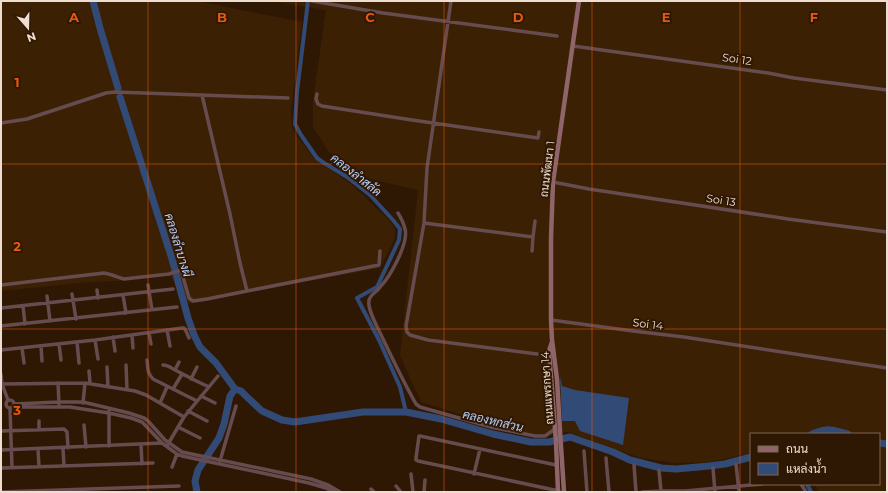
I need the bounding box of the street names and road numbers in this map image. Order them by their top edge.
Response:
street label: Soi 12 [721,50,753,68]
street label: ถนนพัฒนา 1 [537,140,557,198]
street label: Soi 13 [705,191,737,209]
street label: Soi 14 [632,315,665,333]
street label: ถนนแพรกษา 14 [537,350,557,425]

